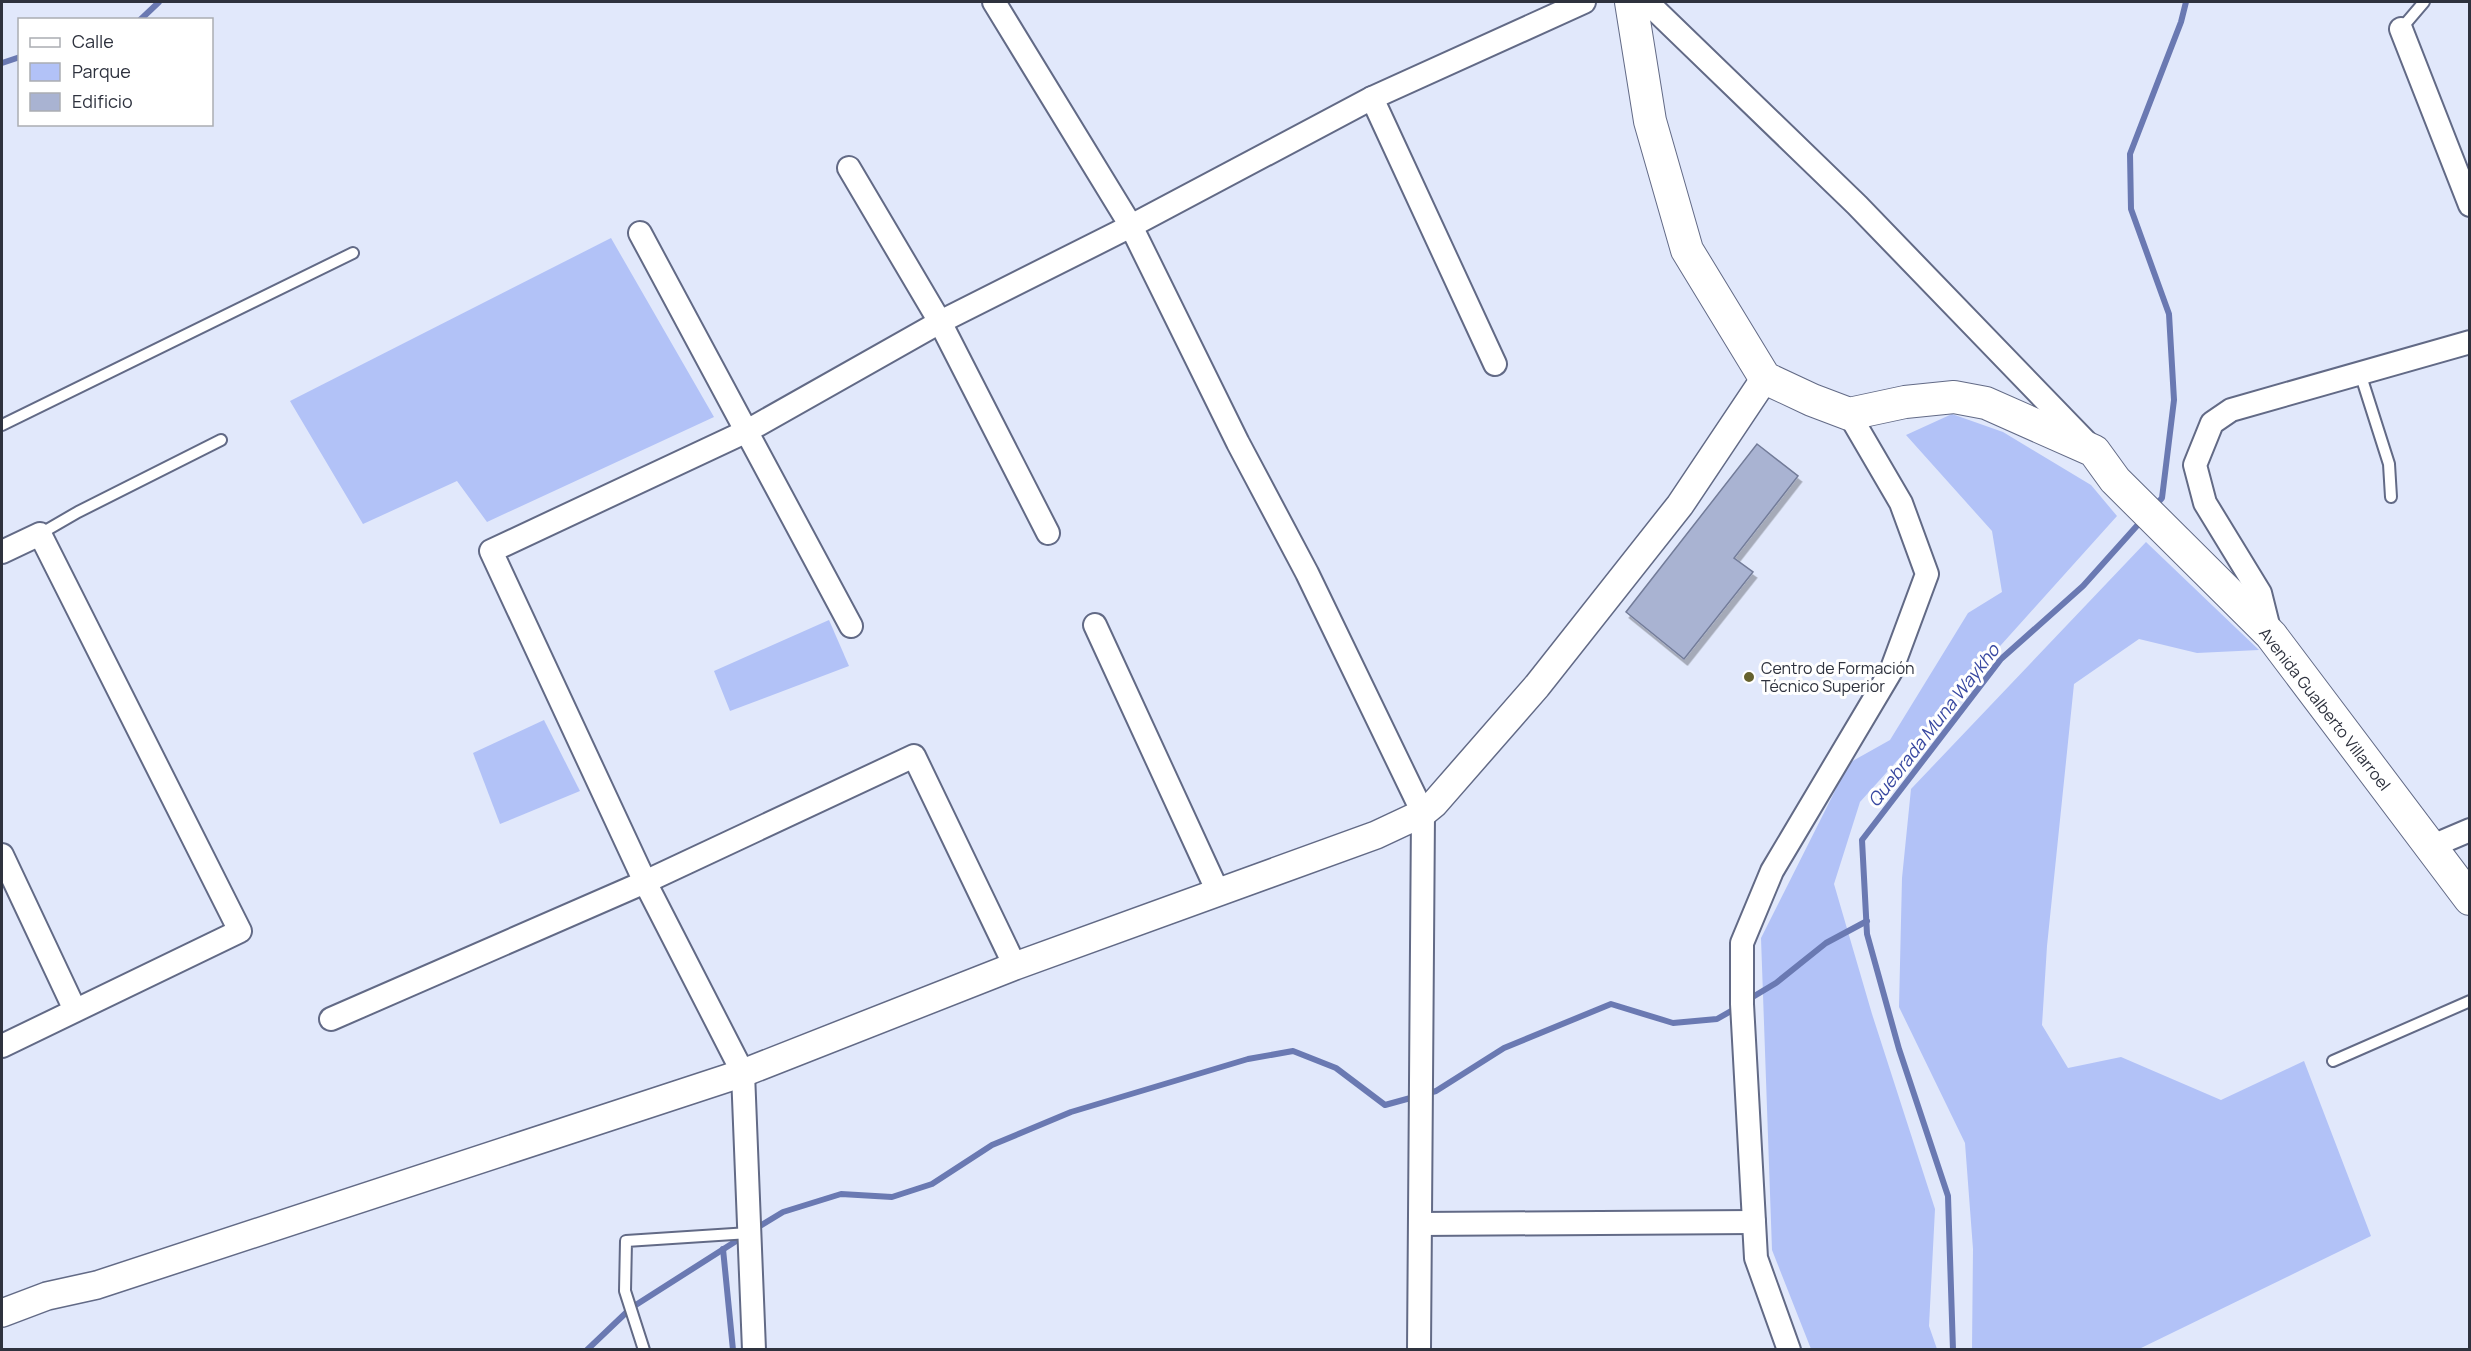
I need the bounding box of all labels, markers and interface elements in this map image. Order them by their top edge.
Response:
legend [18,18,213,126]
text: Calle [72,29,114,53]
text: Parque [72,59,131,83]
text: Edificio [72,89,133,113]
street label: Avenida Gualberto Villarroel [2254,623,2396,795]
water label: Quebrada Muna Waykho [1862,637,2005,811]
place label: Centro de Formación Técnico Superior [1761,657,1915,697]
marker: Centro de Formación Técnico Superior [1742,670,1756,684]

